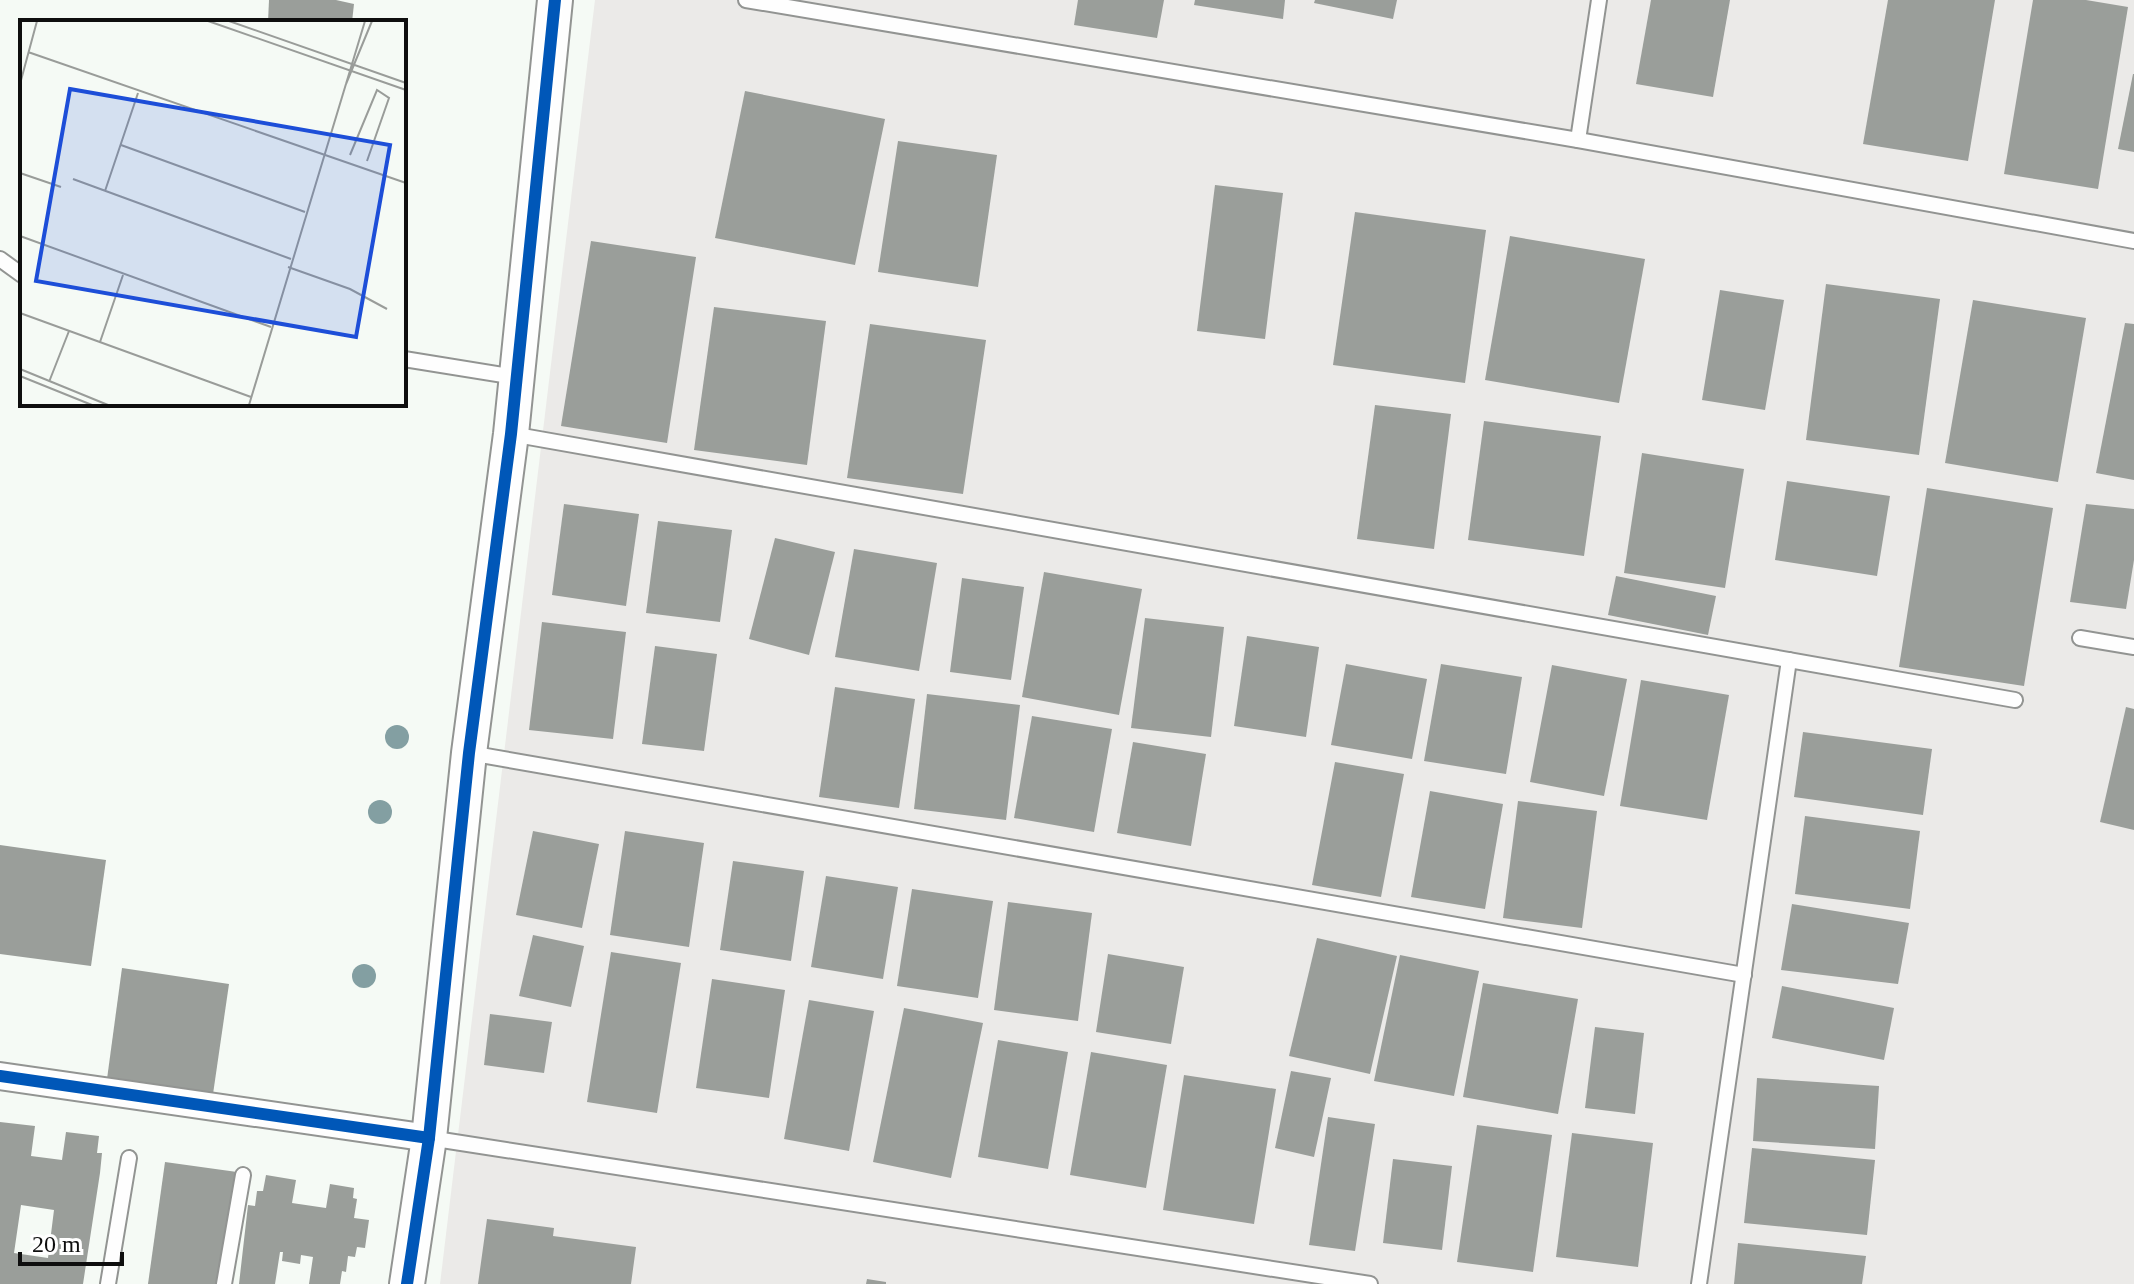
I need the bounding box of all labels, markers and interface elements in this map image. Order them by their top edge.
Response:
inset map [20,20,406,406]
scale bar [20,1216,122,1266]
text: 20 m [32,1231,81,1257]

